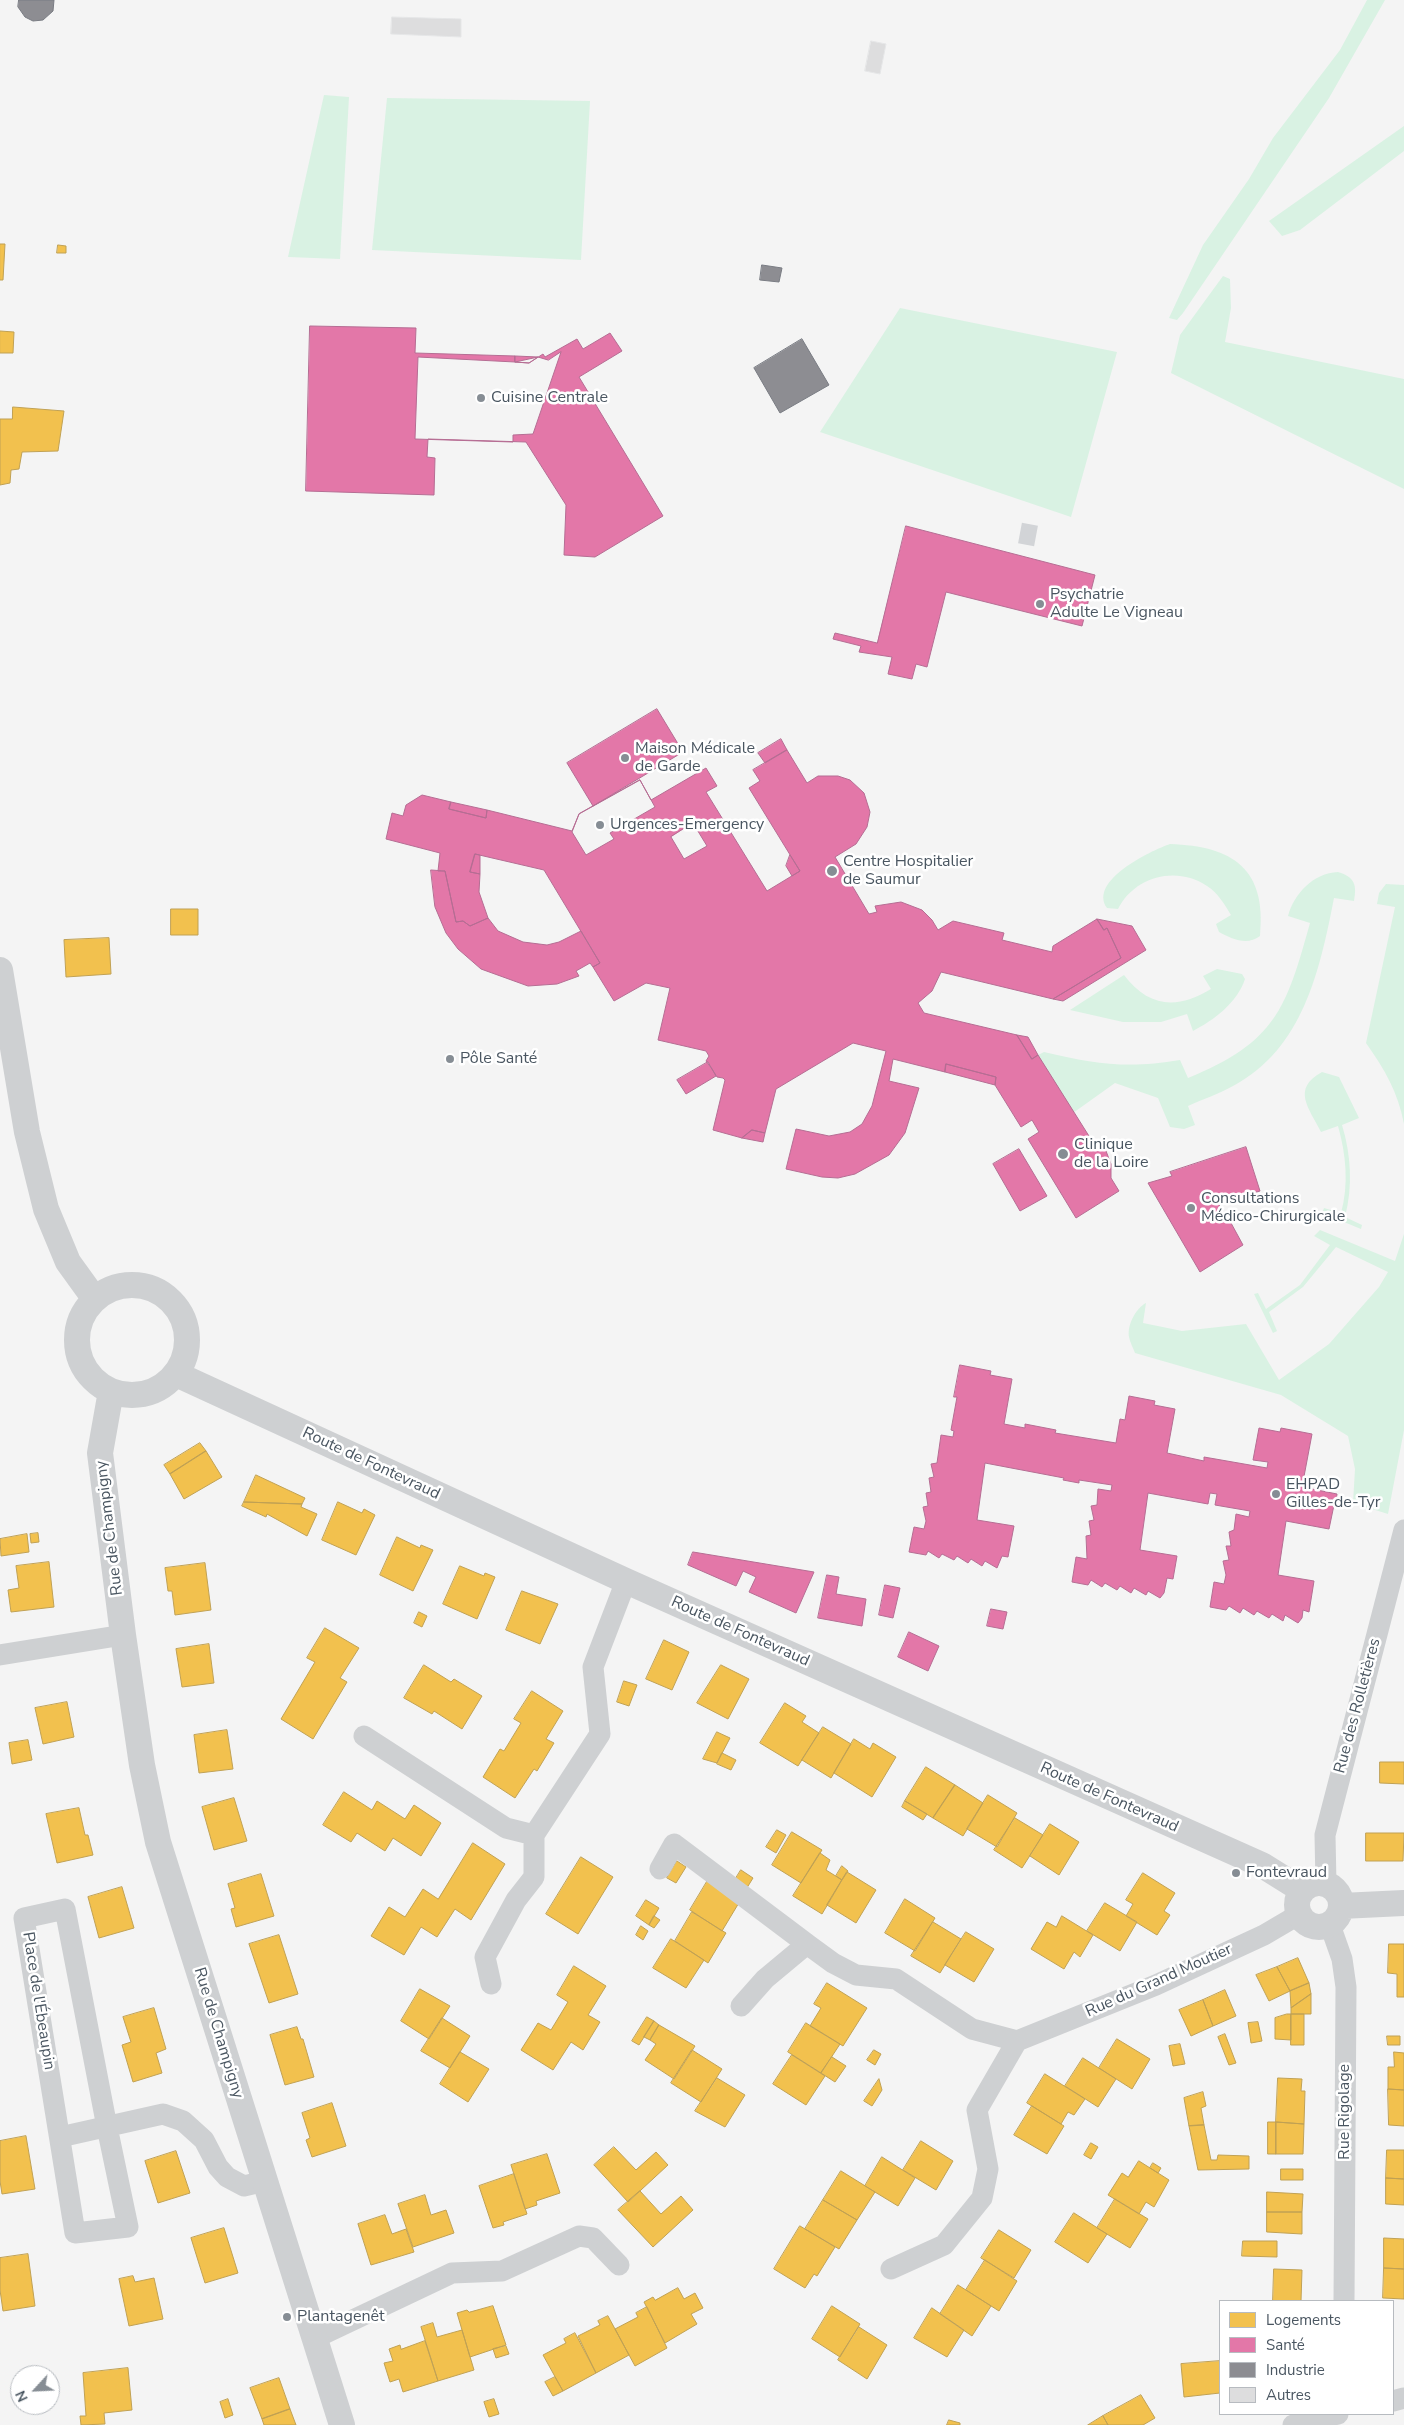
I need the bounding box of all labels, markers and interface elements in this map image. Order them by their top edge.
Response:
place label: Cuisine Centrale [491,388,608,408]
marker: Cuisine Centrale [475,392,487,404]
place label: Psychatrie Adulte Le Vigneau [1050,585,1183,623]
marker: Psychatrie Adulte Le Vigneau [1034,598,1046,610]
place label: Maison Médicale de Garde [635,739,755,777]
marker: Maison Médicale de Garde [619,752,631,764]
place label: Urgences-Emergency [610,815,764,835]
marker: Urgences-Emergency [594,819,606,831]
place label: Centre Hospitalier de Saumur [843,852,973,890]
marker: Centre Hospitalier de Saumur [825,864,839,878]
place label: Pôle Santé [460,1049,537,1069]
marker: Pôle Santé [444,1053,456,1065]
place label: Clinique de la Loire [1074,1135,1149,1173]
marker: Clinique de la Loire [1056,1147,1070,1161]
place label: Consultations Médico-Chirurgicale [1201,1189,1345,1227]
marker: Consultations Médico-Chirurgicale [1185,1202,1197,1214]
street label: Route de Fontevraud [299,1424,443,1504]
street label: Rue de Champigny [92,1459,128,1597]
place label: EHPAD Gilles-de-Tyr [1286,1475,1381,1513]
marker: EHPAD Gilles-de-Tyr [1270,1488,1282,1500]
street label: Route de Fontevraud [668,1593,812,1671]
street label: Rue des Rolletières [1331,1636,1385,1776]
street label: Route de Fontevraud [1037,1759,1181,1837]
place label: Fontevraud [1246,1863,1327,1883]
marker: Fontevraud [1230,1867,1242,1879]
street label: Place de l'Ébeaupin [18,1931,58,2071]
street label: Rue du Grand Moutier [1083,1940,1235,2022]
street label: Rue de Champigny [189,1965,247,2101]
street label: Rue Rigolage [1335,2064,1355,2160]
legend [1219,2300,1394,2415]
place label: Plantagenêt [297,2307,385,2327]
text: Logements [1266,2310,1341,2330]
marker: Plantagenêt [281,2311,293,2323]
text: Santé [1266,2335,1305,2355]
text: Industrie [1266,2360,1325,2380]
north arrow [10,2365,60,2415]
text: Autres [1266,2385,1311,2405]
text: N [11,2387,33,2405]

